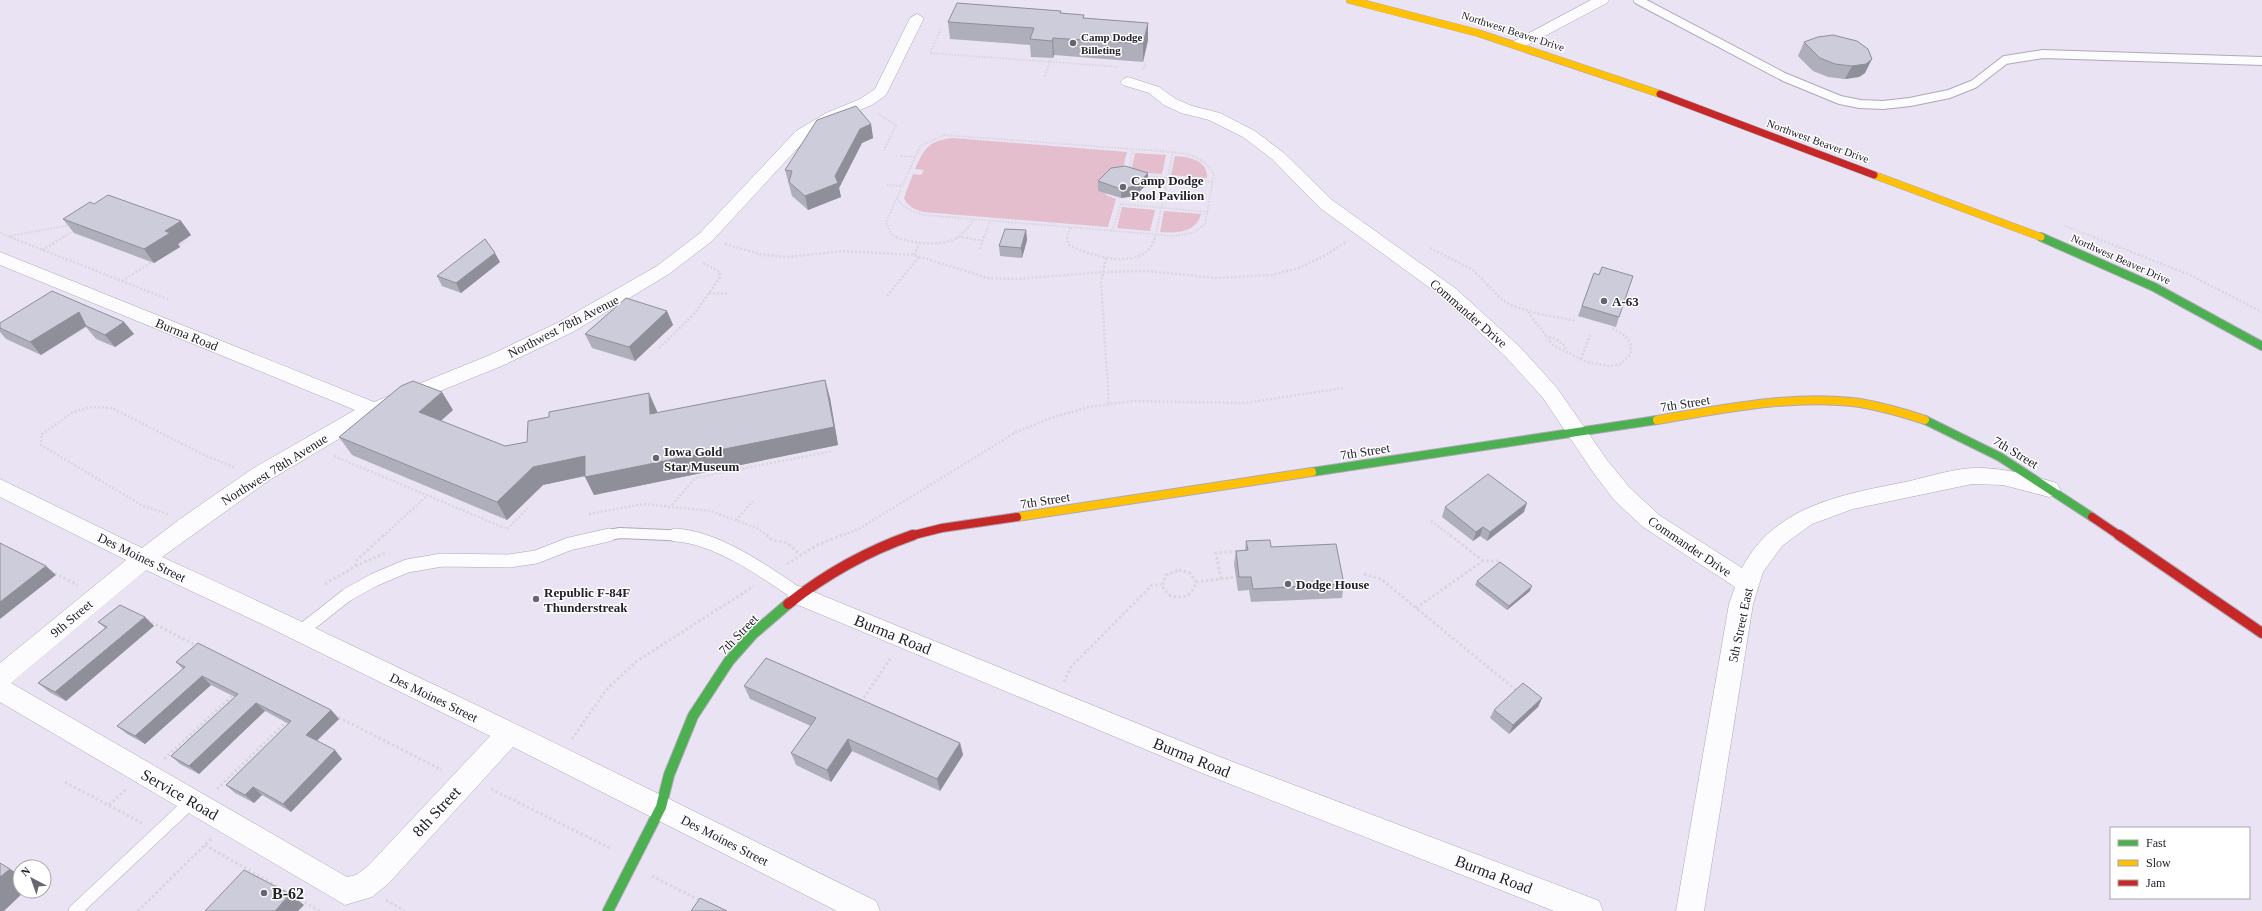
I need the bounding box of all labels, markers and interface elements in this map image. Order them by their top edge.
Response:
street label: Northwest Beaver Drive [1460,9,1566,53]
place label: Camp Dodge Billeting [1081,31,1143,56]
marker: Camp Dodge Billeting [1068,38,1078,48]
street label: Northwest Beaver Drive [1765,117,1871,165]
place label: Camp Dodge Pool Pavilion [1131,173,1205,203]
marker: Camp Dodge Pool Pavilion [1118,182,1128,192]
street label: Northwest Beaver Drive [2069,232,2173,286]
street label: Commander Drive [1427,276,1510,351]
street label: Northwest 78th Avenue [505,292,621,361]
place label: A-63 [1612,294,1639,309]
marker: A-63 [1599,296,1609,306]
street label: Burma Road [153,315,221,354]
street label: 7th Street [1659,392,1711,415]
street label: Northwest 78th Avenue [218,430,330,508]
street label: 7th Street [1990,433,2041,472]
street label: 7th Street [1339,440,1391,463]
place label: Iowa Gold Star Museum [664,444,739,474]
marker: Iowa Gold Star Museum [651,453,661,463]
street label: 7th Street [1019,489,1071,512]
street label: Commander Drive [1645,513,1734,580]
street label: Des Moines Street [95,530,189,585]
place label: Dodge House [1296,577,1370,592]
marker: Dodge House [1283,579,1293,589]
place label: Republic F-84F Thunderstreak [544,585,630,615]
street label: 5th Street East [1725,586,1756,664]
marker: Republic F-84F Thunderstreak [531,594,541,604]
street label: 9th Street [47,596,96,640]
street label: 7th Street [716,611,761,658]
street label: Burma Road [852,611,934,658]
street label: Des Moines Street [387,670,481,725]
street label: Burma Road [1151,734,1233,781]
street label: Service Road [138,766,221,823]
street label: 8th Street [409,783,464,840]
street label: Des Moines Street [679,812,771,869]
legend [2110,827,2250,899]
text: Fast [2146,836,2167,850]
street label: Burma Road [1453,852,1535,897]
text: Slow [2146,856,2171,870]
north arrow [12,859,52,899]
text: N [19,864,32,879]
text: Jam [2146,876,2166,890]
place label: B-62 [272,885,304,902]
marker: B-62 [259,888,269,898]

